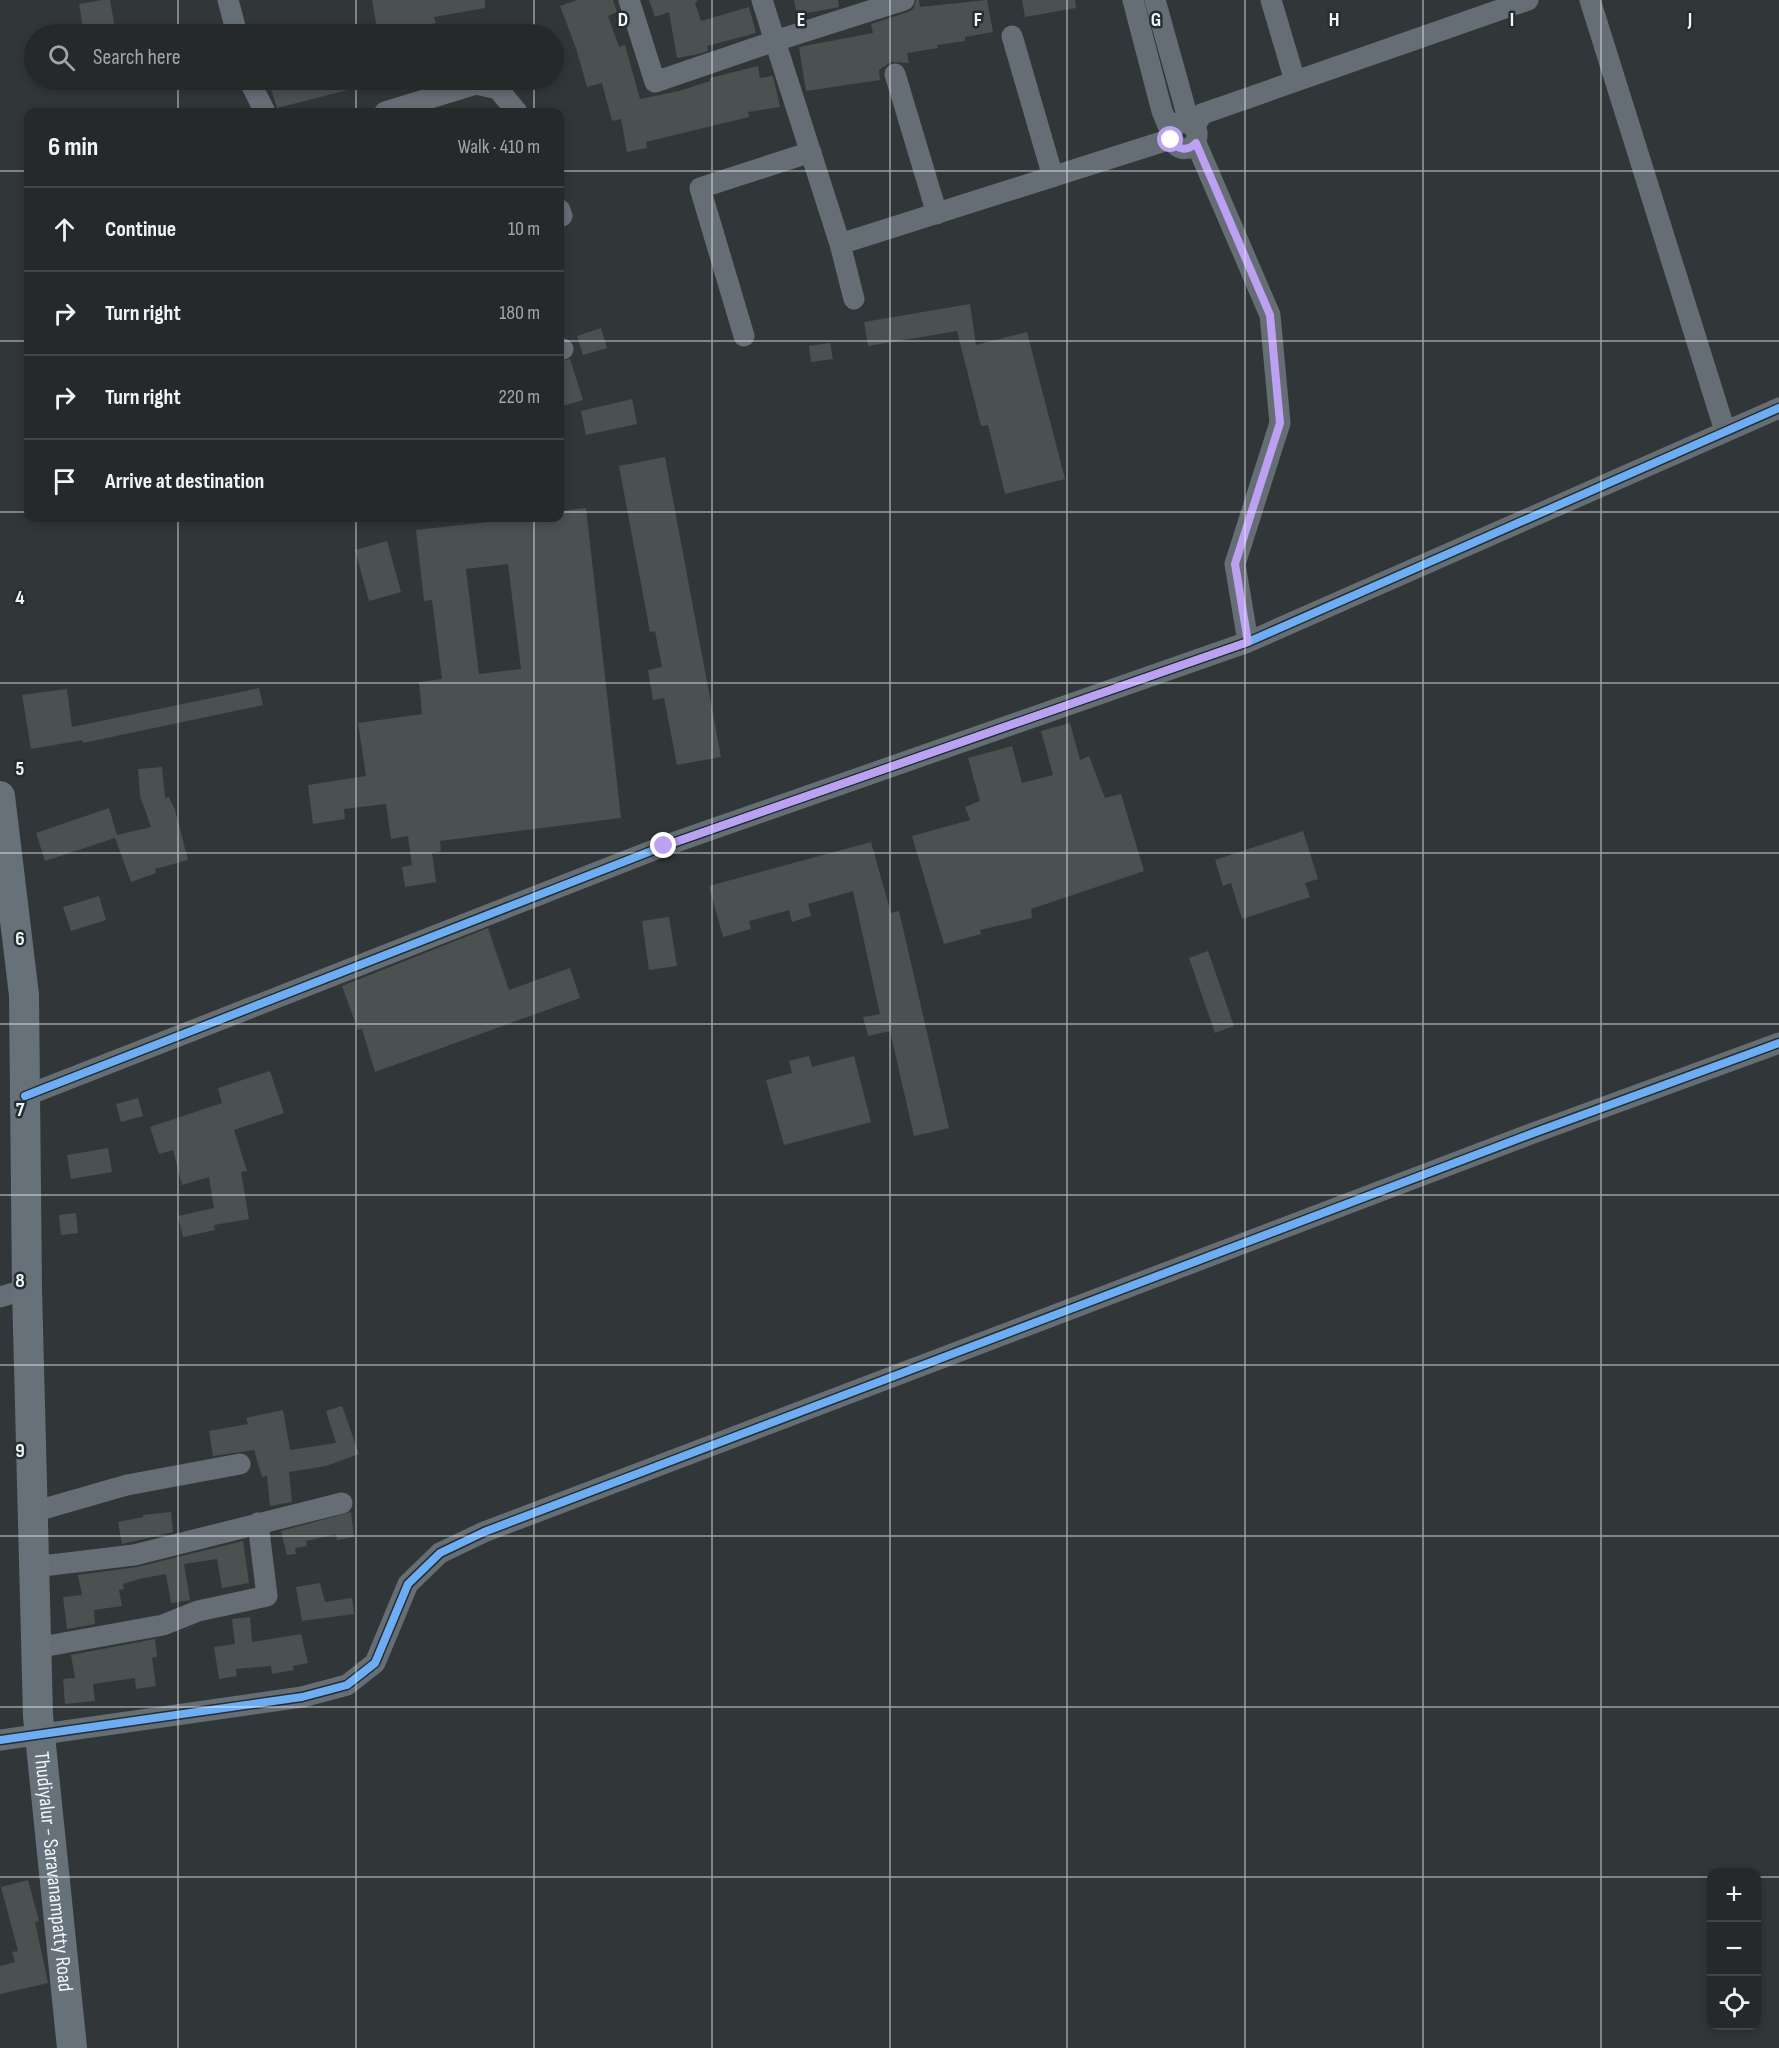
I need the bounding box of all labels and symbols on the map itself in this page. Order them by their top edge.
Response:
text: D [618,8,628,32]
text: E [797,8,805,32]
text: F [974,8,982,32]
text: G [1151,8,1161,32]
text: H [1329,8,1339,32]
text: I [1510,8,1514,32]
text: J [1687,8,1692,32]
route start [1157,126,1183,152]
text: 4 [15,586,25,610]
text: 5 [16,757,25,781]
route end [650,832,676,858]
text: 6 [15,927,25,951]
text: 7 [16,1098,25,1122]
text: 8 [15,1269,25,1293]
text: 9 [15,1439,25,1463]
street label: Thudiyalur - Saravanampatty Road [29,1750,78,1993]

